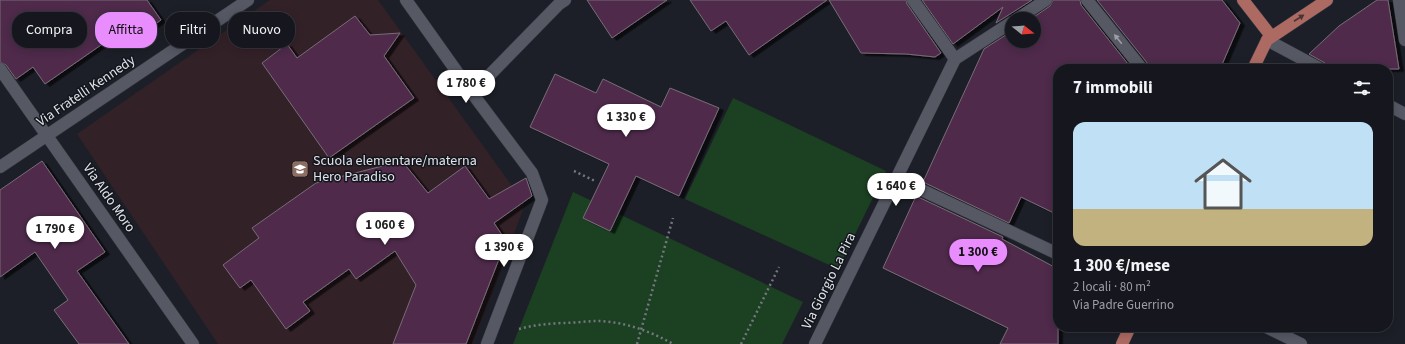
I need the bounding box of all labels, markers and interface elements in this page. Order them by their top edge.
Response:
chip: Compra [12,12,87,48]
chip: Affitta [95,12,157,48]
chip: Filtri [165,12,220,48]
chip: Nuovo [228,12,295,48]
north arrow [1005,12,1041,48]
map controls [1005,12,1041,48]
one-way arrow [1294,14,1304,22]
one-way arrow [1113,33,1122,44]
street label: Via Fratelli Kennedy [33,50,140,131]
pin: 1 780 € [429,70,503,104]
text: 1 780 € [446,74,486,92]
text: 7 immobili [1073,76,1153,100]
icon: filters [1351,77,1373,99]
pin: 1 330 € [589,104,663,138]
text: 1 330 € [606,108,646,126]
icon: home [1187,148,1259,220]
place label: Scuola elementare/materna Hero Paradiso [313,151,477,187]
school or university icon: Scuola elementare/materna Hero Paradiso [290,159,310,179]
street label: Via Aldo Moro [78,160,140,236]
pin: 1 640 € [859,173,933,207]
text: 1 640 € [876,177,916,195]
pin: 1 060 € [348,212,422,246]
pin: 1 790 € [18,216,92,250]
text: 1 060 € [365,216,405,234]
text: 1 790 € [35,220,75,238]
street label: Via Giorgio La Pira [797,229,861,333]
pin: 1 390 € [467,234,541,268]
text: 1 390 € [484,238,524,256]
pin: 1 300 € [941,239,1015,273]
text: 1 300 € [958,243,998,261]
text: 1 300 €/mese [1073,254,1170,278]
text: 2 locali · 80 m² [1073,278,1151,296]
text: Via Padre Guerrino [1073,296,1174,314]

